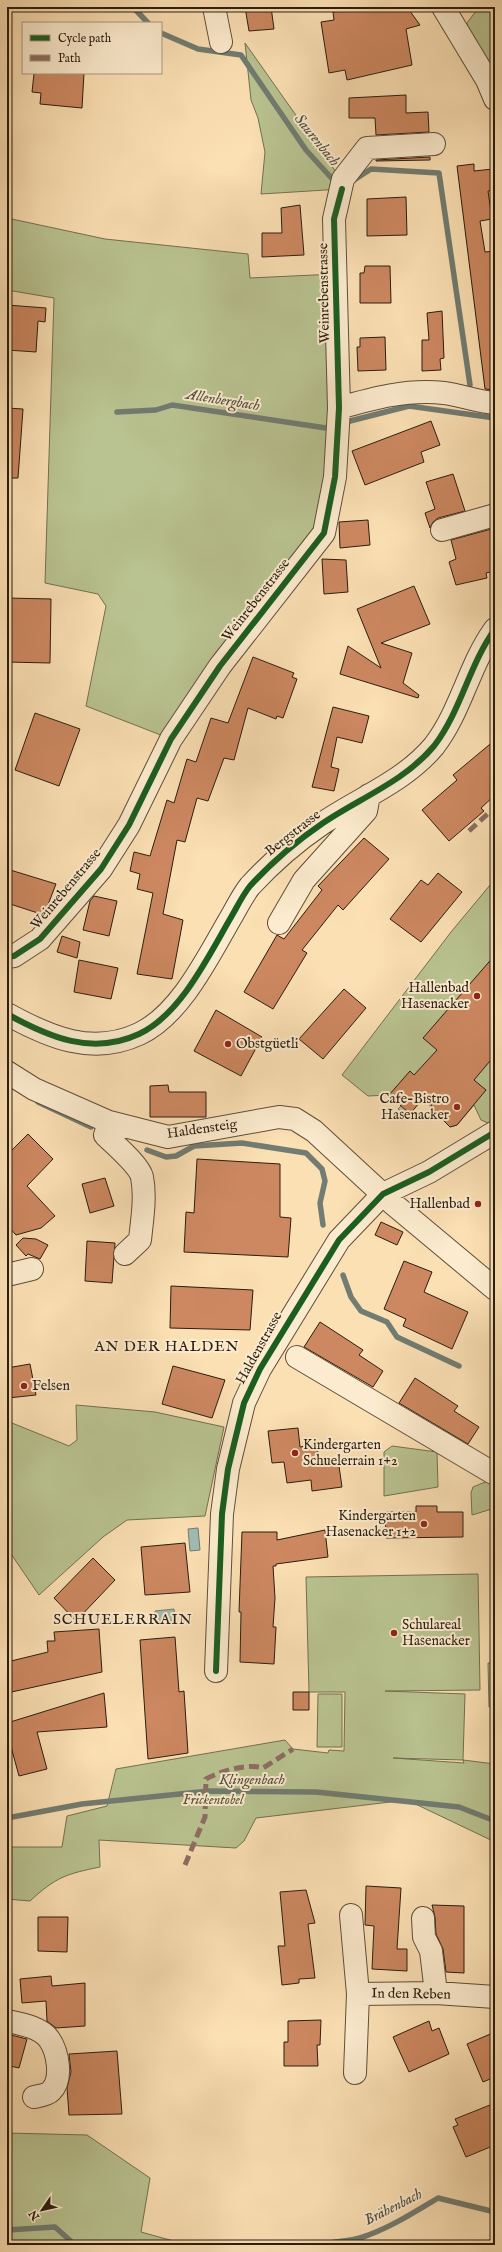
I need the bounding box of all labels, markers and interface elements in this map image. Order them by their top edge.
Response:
legend [22,22,162,74]
text: Cycle path [58,31,112,47]
text: Path [58,51,81,66]
water label: Saurenbach [290,110,344,170]
street label: Weinrebenstrasse [314,242,334,343]
water label: Allenbergbach [183,384,262,416]
street label: Weinrebenstrasse [218,554,294,645]
street label: Bergstrasse [262,805,325,860]
street label: Weinrebenstrasse [27,844,106,933]
place label: Hallenbad Hasenacker [401,979,470,1013]
marker: Hallenbad Hasenacker [472,991,482,1001]
place label: Obstgüetli [236,1035,299,1053]
marker: Obstgüetli [223,1039,233,1049]
place label: Cafe-Bistro Hasenacker [380,1090,449,1124]
marker: Cafe-Bistro Hasenacker [452,1102,462,1112]
street label: Haldensteig [166,1115,239,1143]
place label: Hallenbad [409,1195,471,1213]
marker: Hallenbad [473,1199,483,1209]
street label: Haldenstrasse [232,1308,287,1388]
district label: AN DER HALDEN [93,1337,240,1356]
place label: Felsen [32,1377,70,1395]
marker: Felsen [19,1381,29,1391]
place label: Kindergarten Schuelerrain 1+2 [303,1436,398,1470]
marker: Kindergarten Schuelerrain 1+2 [290,1448,300,1458]
place label: Kindergarten Hasenacker 1+2 [325,1507,417,1541]
marker: Kindergarten Hasenacker 1+2 [419,1519,429,1529]
district label: SCHUELERRAIN [53,1610,193,1629]
place label: Schulareal Hasenacker [402,1616,470,1650]
marker: Schulareal Hasenacker [389,1628,399,1638]
water label: Klingenbach [218,1770,286,1790]
park label: Frickentobel [183,1791,245,1809]
street label: In den Reben [371,1984,451,2004]
water label: Brähenbach [361,2184,426,2230]
north arrow [22,2190,62,2230]
text: N [26,2207,44,2224]

